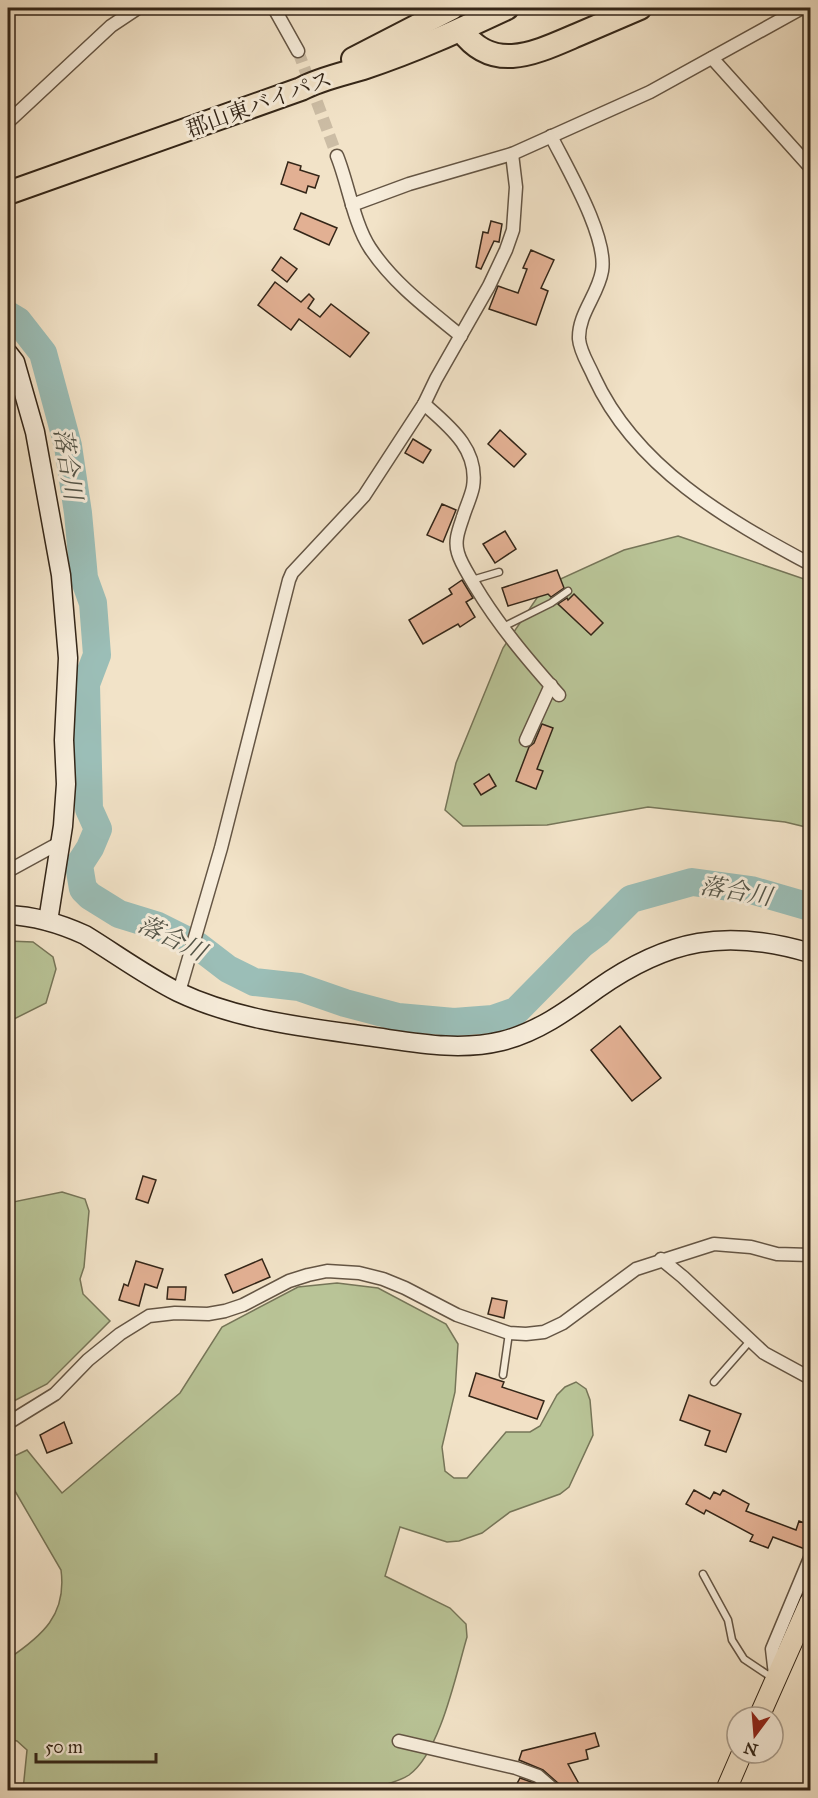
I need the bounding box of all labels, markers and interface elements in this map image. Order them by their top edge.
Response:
street label: 郡山東バイパス [182,65,336,143]
water label: 落合川 [48,426,89,505]
water label: 落合川 [698,870,777,913]
water label: 落合川 [133,909,214,969]
north arrow [725,1705,785,1765]
scale bar [36,1726,156,1764]
text: 50 m [45,1736,83,1758]
text: N [741,1738,760,1760]

